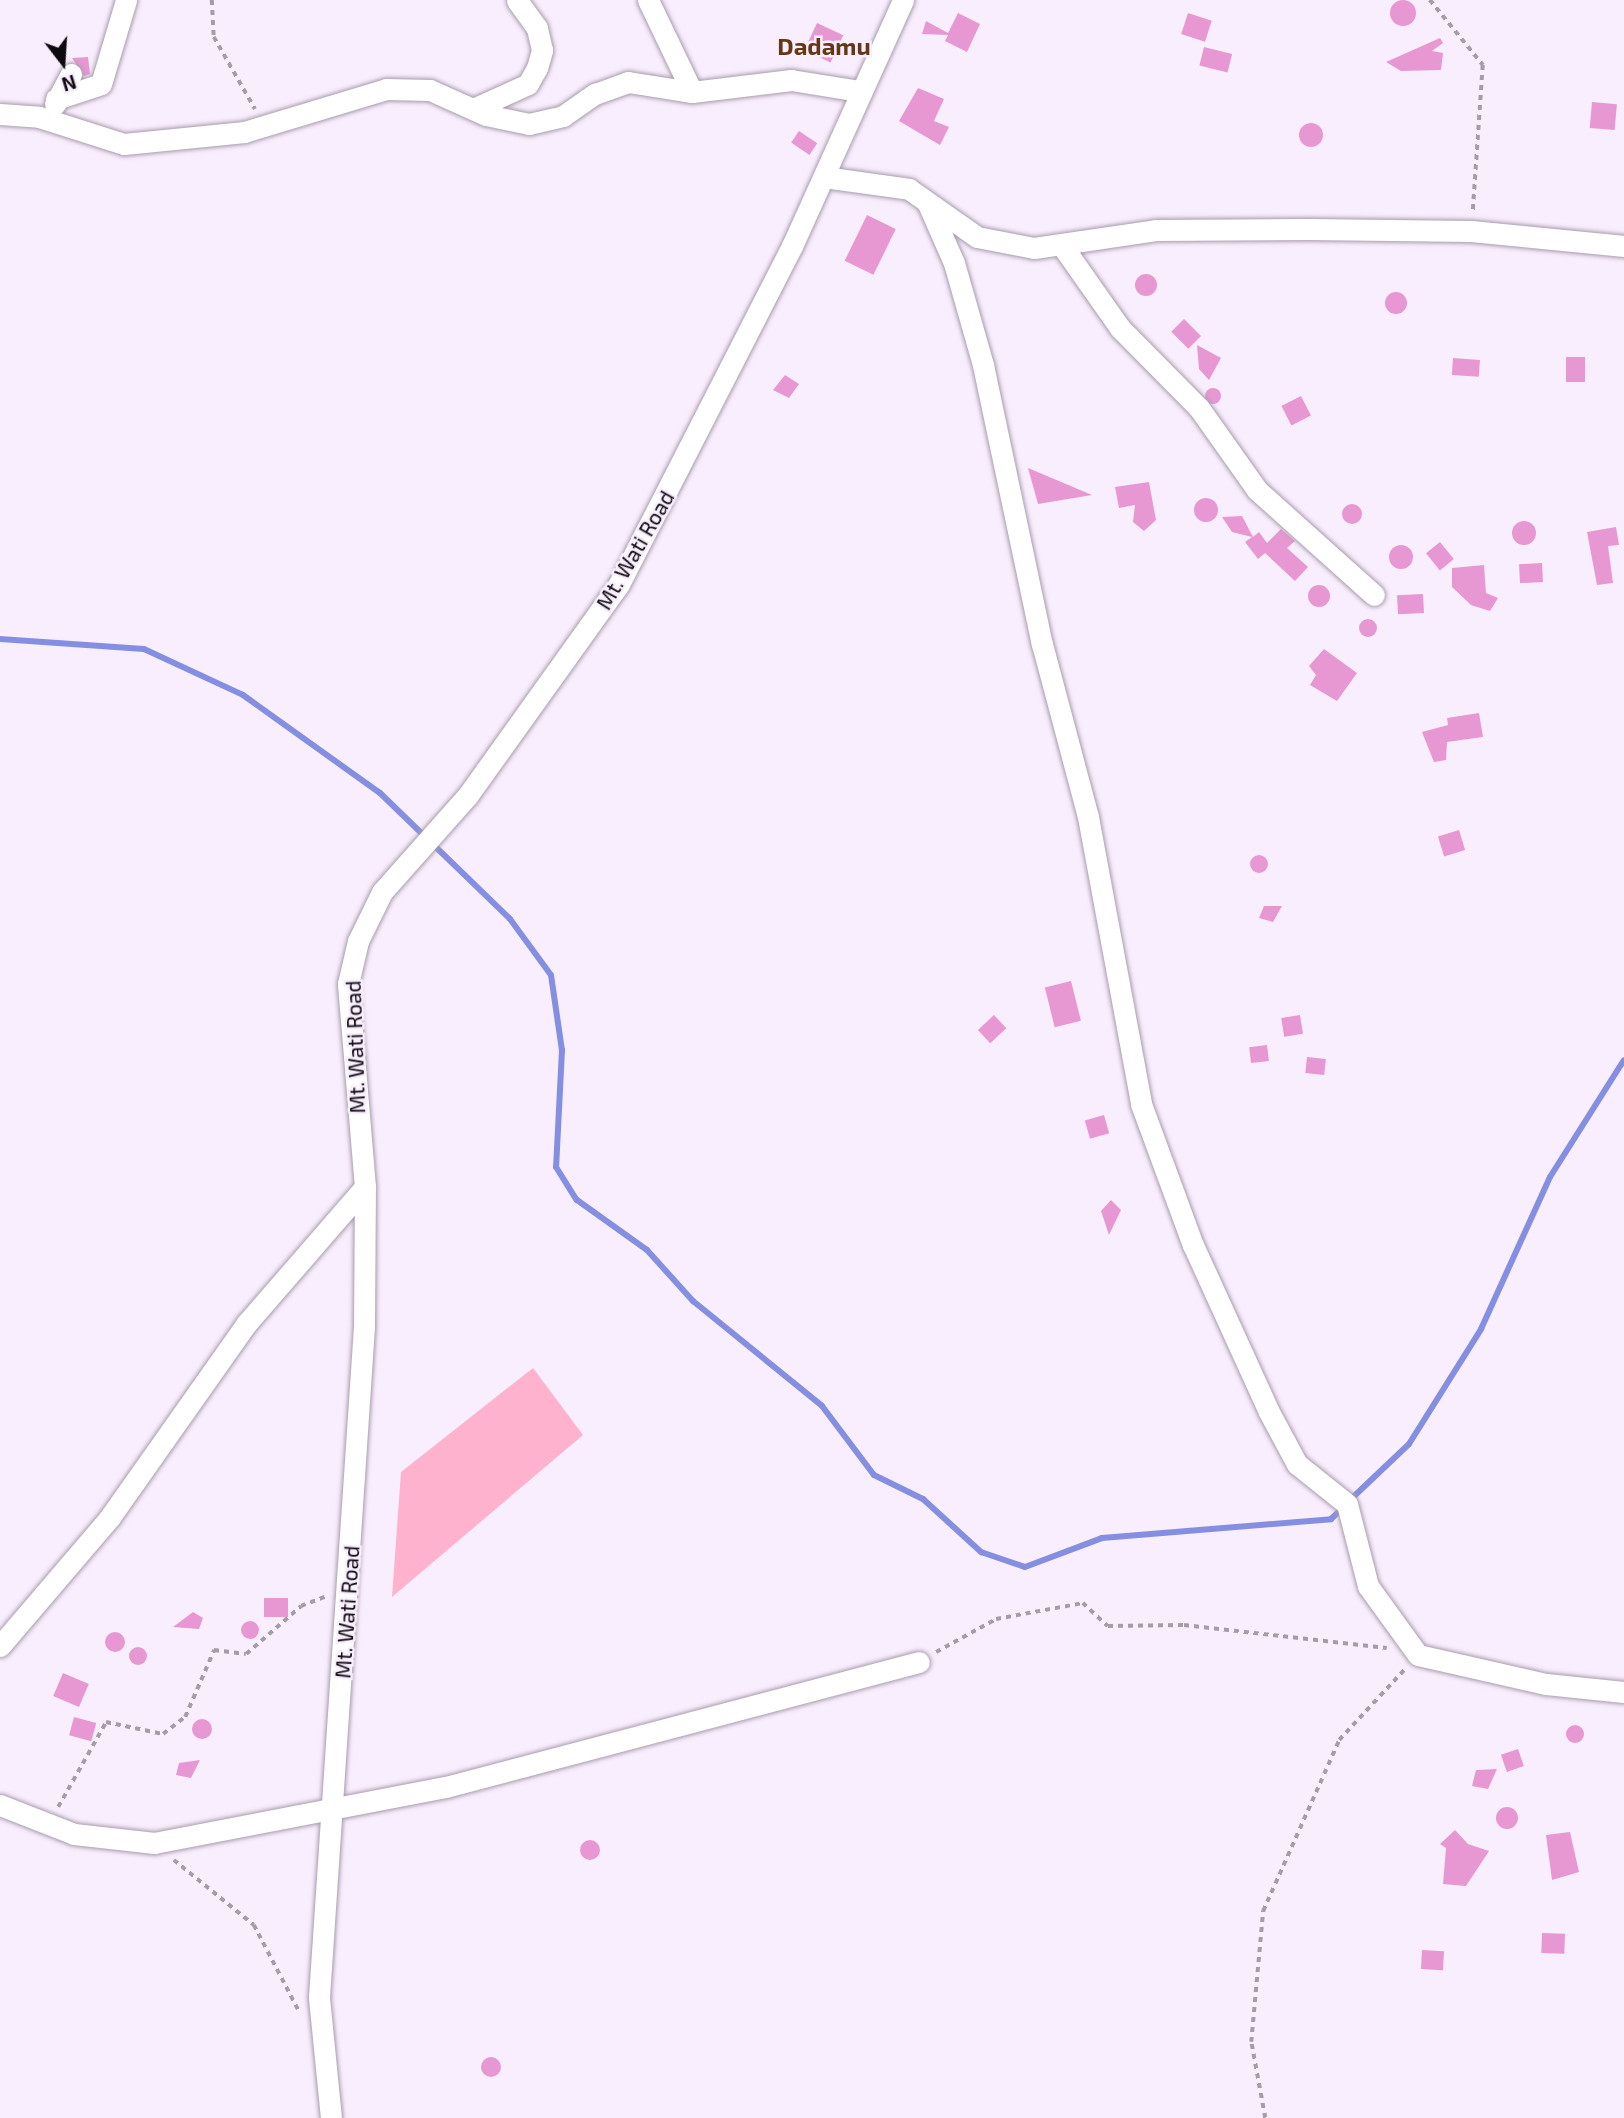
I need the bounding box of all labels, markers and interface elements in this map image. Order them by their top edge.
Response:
north arrow [28,28,98,98]
district label: Dadamu [777,32,871,60]
text: N [59,71,79,97]
street label: Mt. Wati Road [591,486,679,614]
street label: Mt. Wati Road [340,980,370,1114]
street label: Mt. Wati Road [330,1545,364,1679]

